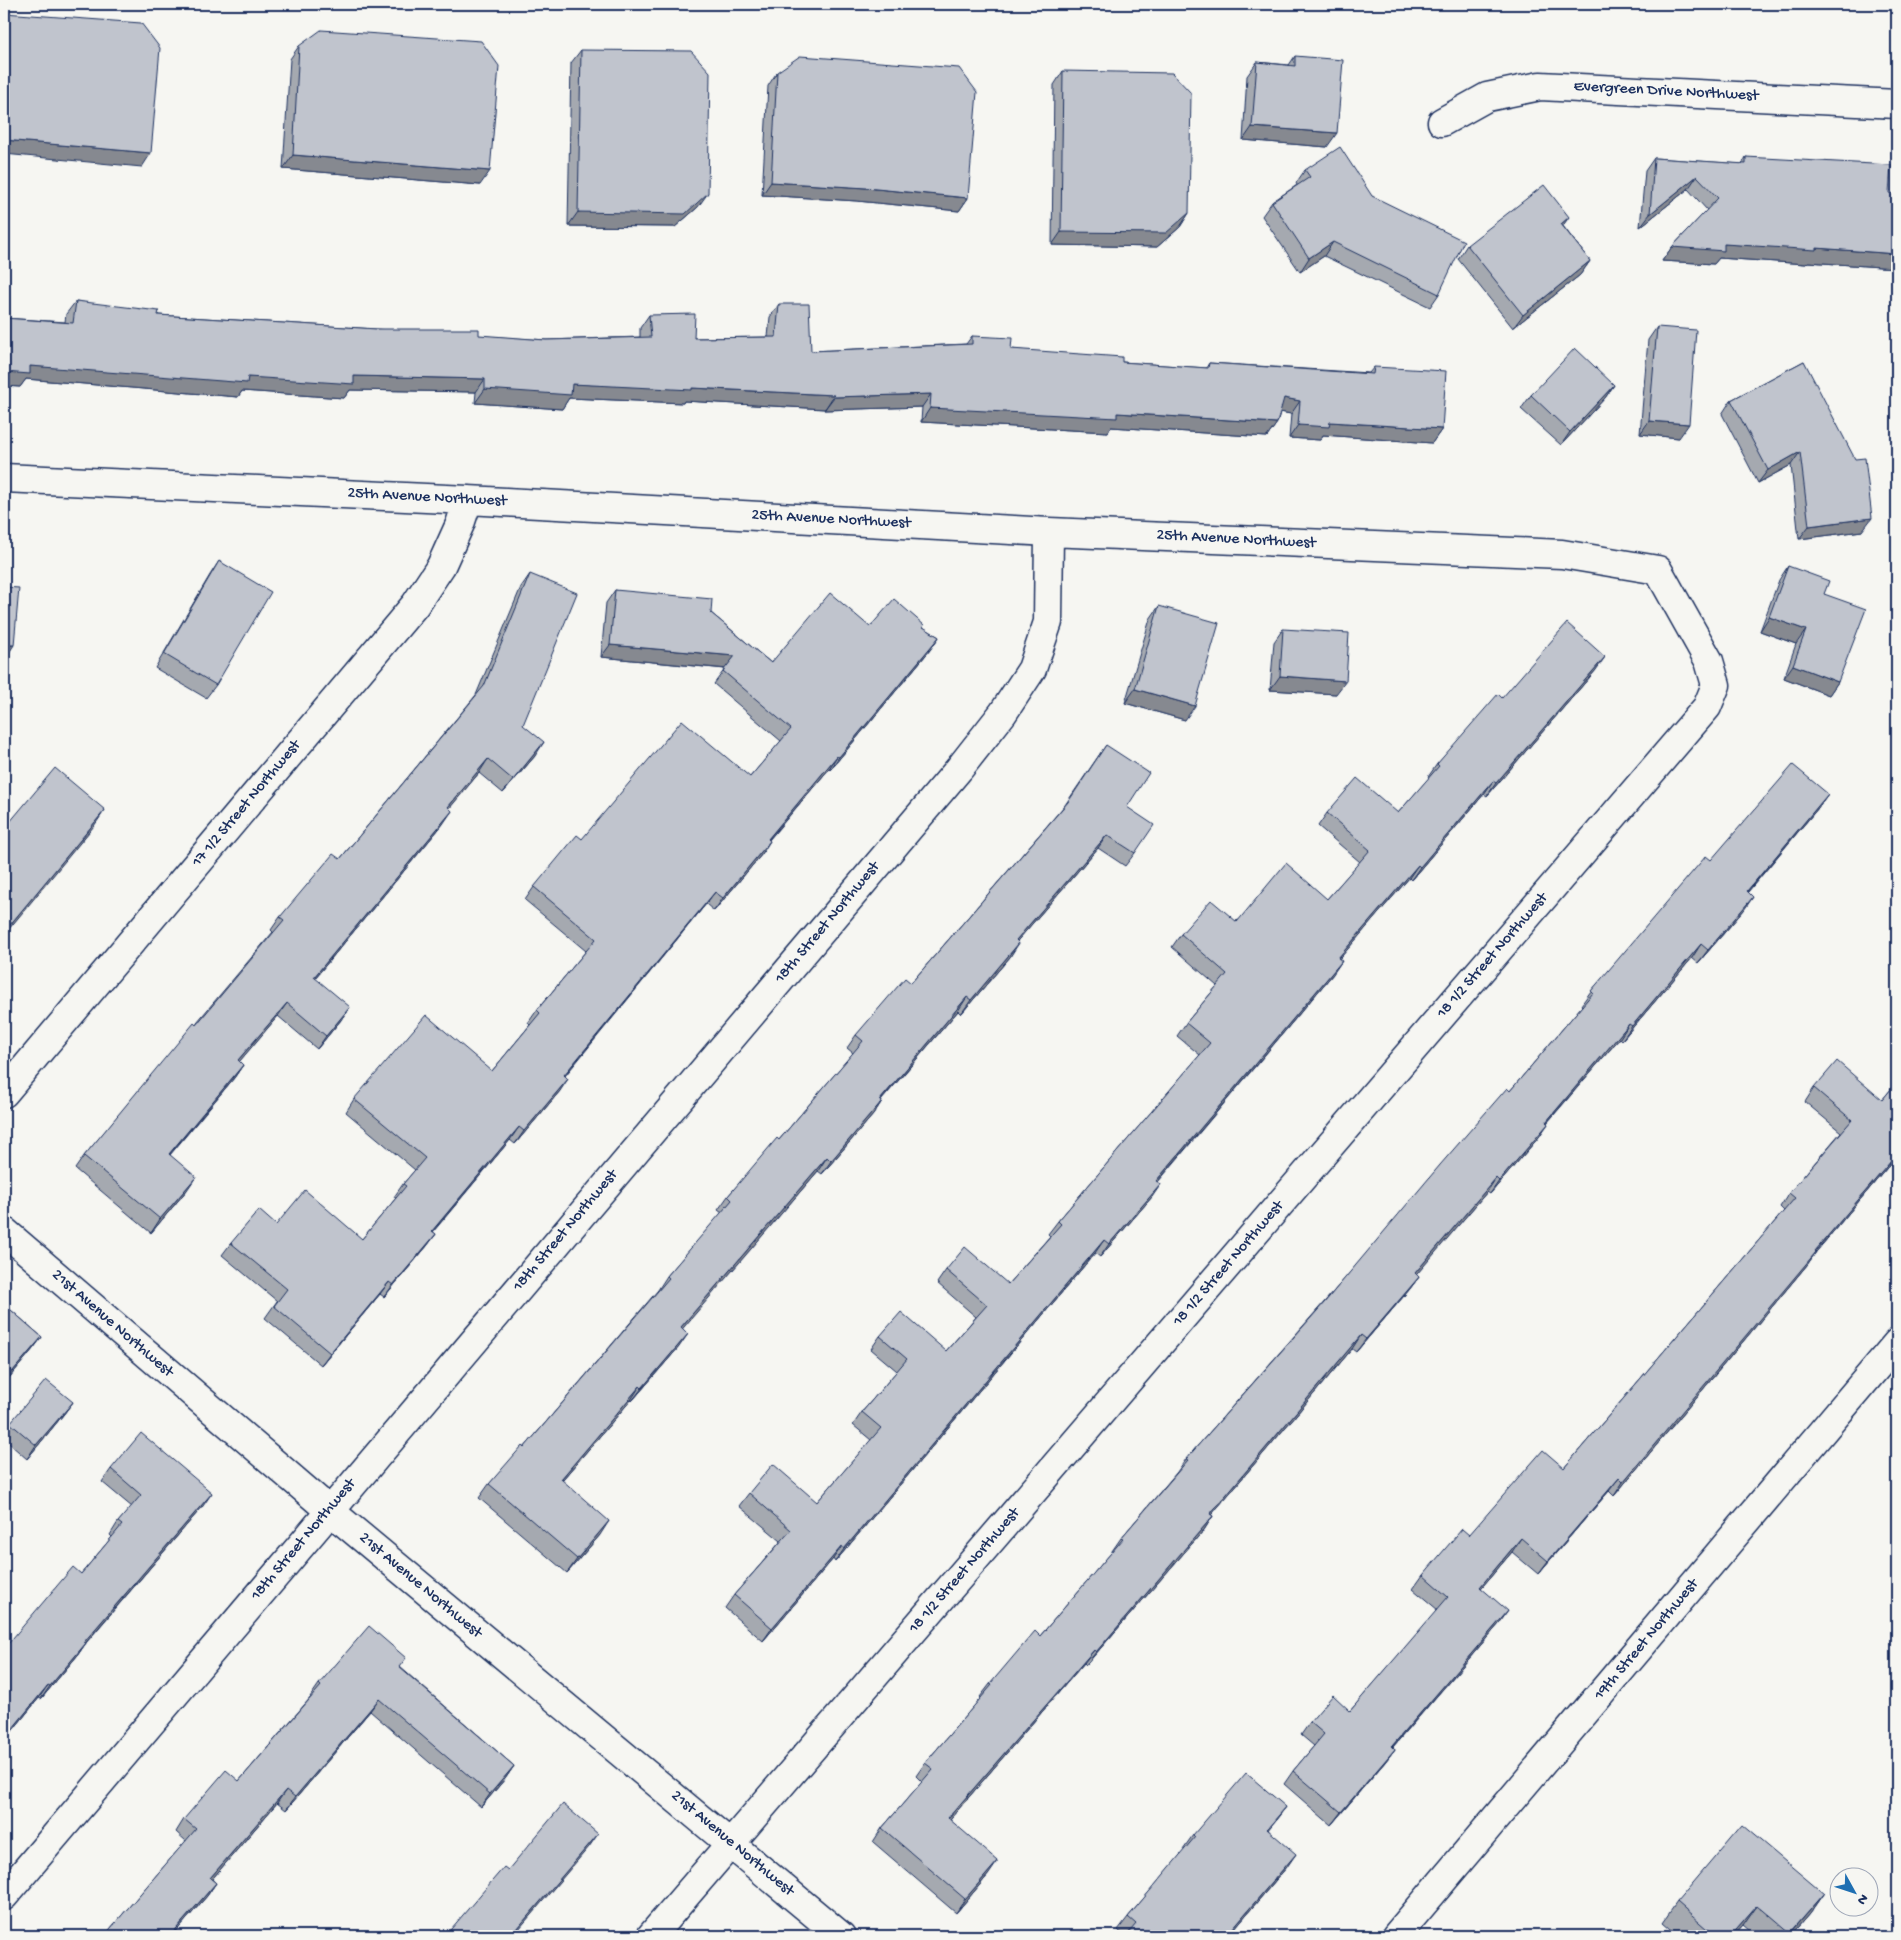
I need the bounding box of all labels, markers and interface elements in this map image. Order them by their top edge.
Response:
street label: Evergreen Drive Northwest [1573,78,1760,106]
street label: 25th Avenue Northwest [347,484,509,512]
street label: 25th Avenue Northwest [751,506,913,534]
street label: 25th Avenue Northwest [1156,526,1318,554]
street label: 17 1/2 Street Northwest [188,736,307,872]
street label: 18th Street Northwest [771,857,885,989]
street label: 18 1/2 Street Northwest [1433,888,1554,1023]
street label: 18th Street Northwest [509,1165,623,1297]
street label: 18 1/2 Street Northwest [1169,1196,1290,1331]
street label: 21st Avenue Northwest [47,1266,178,1383]
street label: 18th Street Northwest [247,1474,361,1606]
street label: 18 1/2 Street Northwest [905,1503,1026,1638]
street label: 21st Avenue Northwest [355,1529,487,1644]
street label: 19th Street Northwest [1590,1574,1704,1705]
street label: 21st Avenue Northwest [667,1787,799,1902]
north arrow [1828,1868,1878,1918]
text: N [1853,1890,1871,1908]

